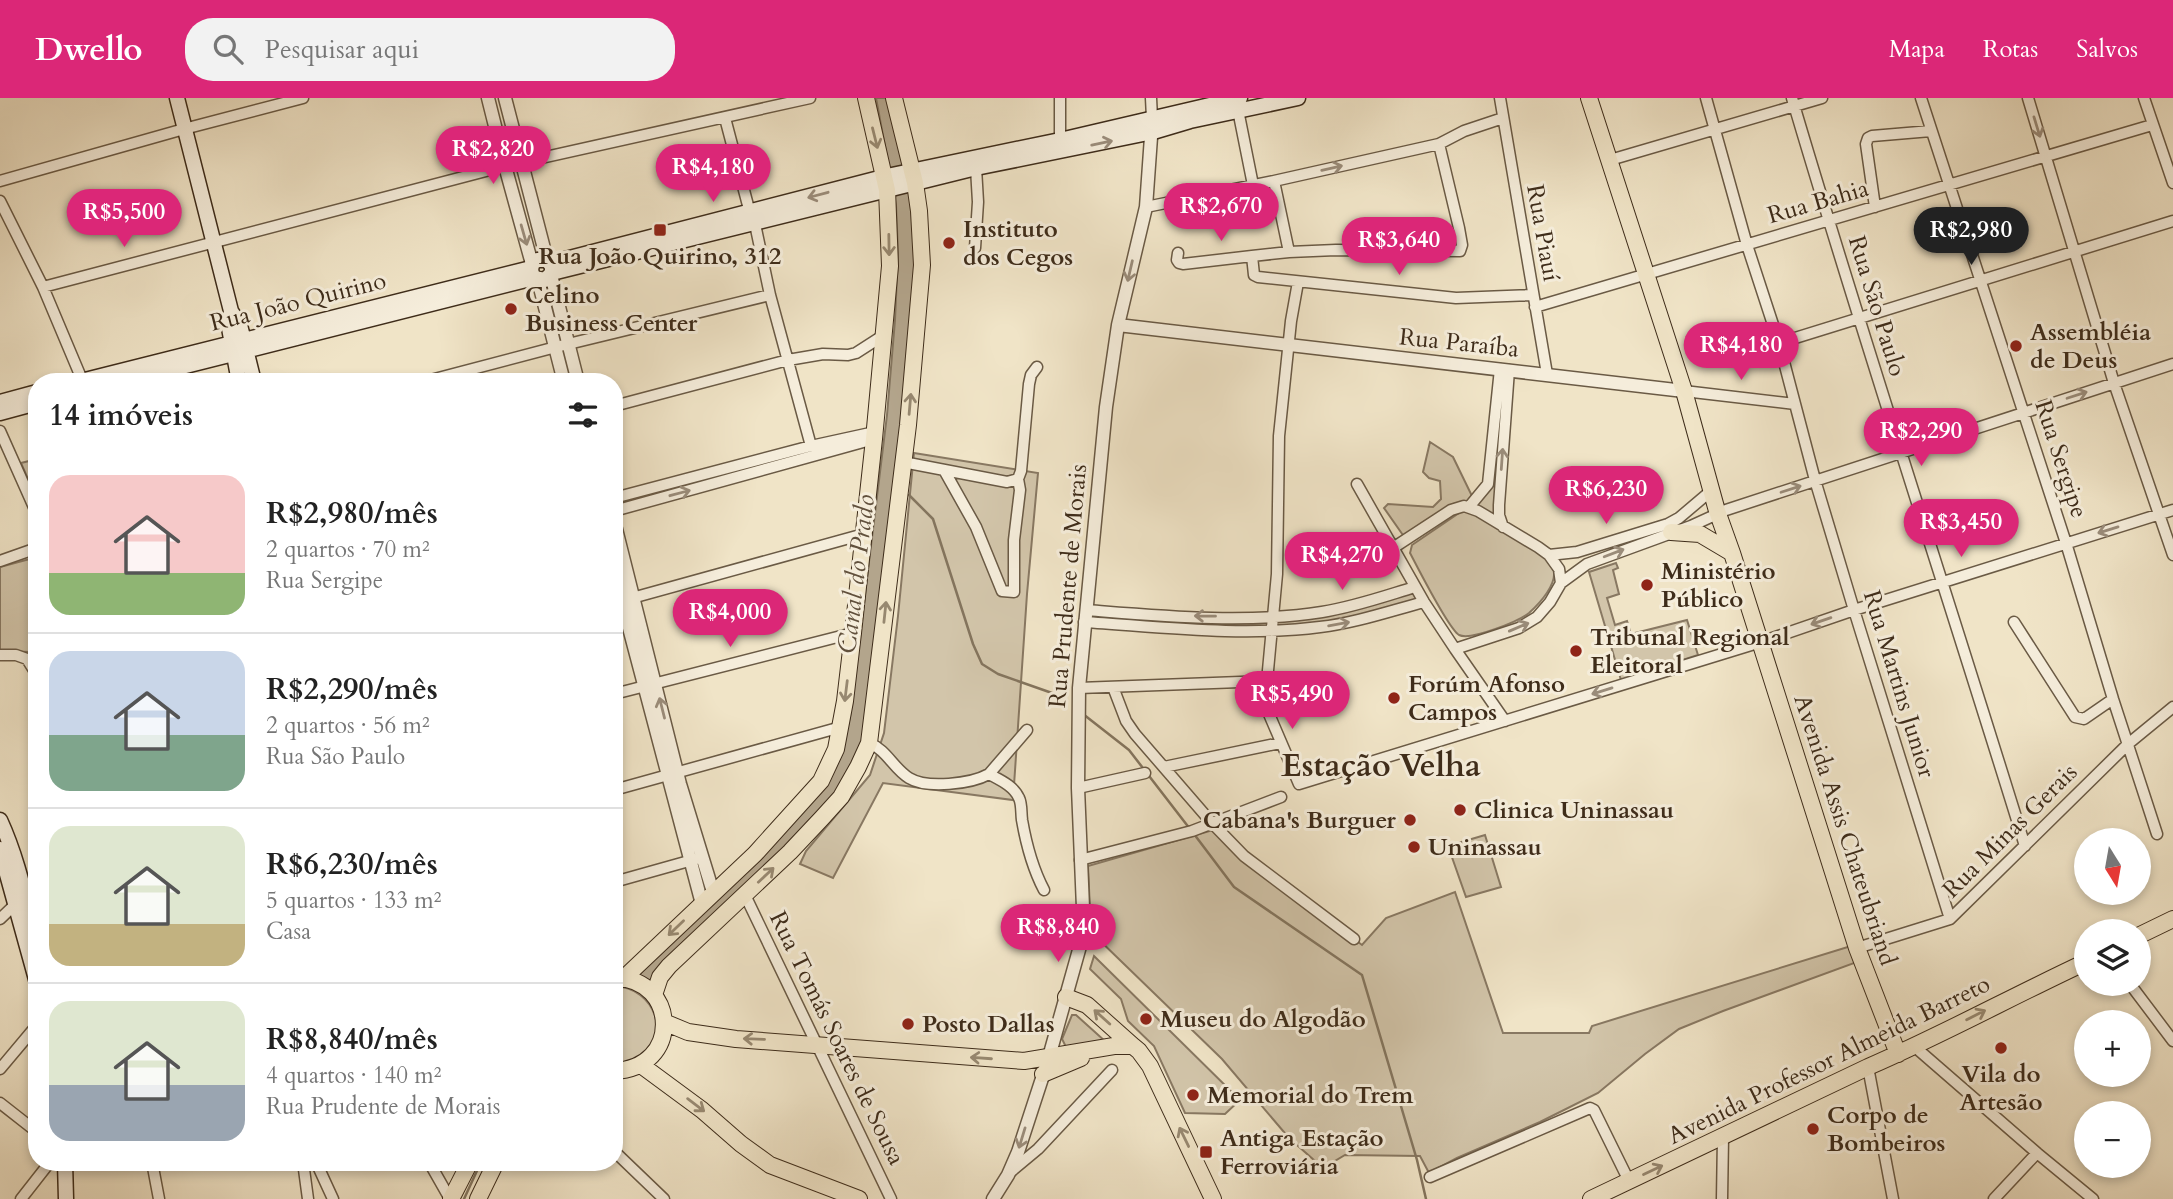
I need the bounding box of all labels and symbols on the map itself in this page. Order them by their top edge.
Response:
one-way arrow [2032,116,2044,138]
pin: R$2,820 [428,126,558,186]
one-way arrow [869,126,882,148]
one-way arrow [1090,136,1113,149]
pin: R$4,180 [648,144,778,204]
one-way arrow [1320,161,1343,174]
street label: Rua Bahia [1764,172,1873,232]
street label: Rua Piauí [1518,182,1568,284]
pin: R$2,670 [1156,184,1286,243]
one-way arrow [808,189,830,202]
pin: R$5,500 [59,190,189,249]
pin: R$2,980 [1906,208,2036,267]
place label: Instituto dos Cegos [963,213,1073,274]
pin: R$3,640 [1334,218,1464,277]
marker: Rua João Quirino, 312 [652,222,668,238]
one-way arrow [518,223,531,246]
street label: Rua São Paulo [1840,232,1914,380]
one-way arrow [883,233,896,256]
marker: Instituto dos Cegos [941,235,957,251]
place label: Rua João Quirino, 312 [539,240,781,273]
one-way arrow [1123,259,1136,282]
street label: Rua João Quirino [207,264,389,340]
place label: Celino Business Center [525,279,698,340]
marker: Celino Business Center [503,301,519,317]
place label: Assembléia de Deus [2030,316,2151,377]
street label: Rua Paraíba [1397,320,1521,366]
pin: R$4,180 [1676,322,1806,382]
marker: Assembléia de Deus [2008,338,2024,354]
one-way arrow [2065,388,2087,400]
one-way arrow [904,393,917,416]
street label: Rua Sergipe [2026,396,2096,522]
pin: R$2,290 [1856,408,1986,468]
one-way arrow [1496,448,1509,471]
street label: Rua Prudente de Morais [1041,463,1095,709]
pin: R$6,230 [1541,466,1671,526]
one-way arrow [1779,482,1801,494]
one-way arrow [669,485,691,498]
water label: Canal do Prado [829,492,883,656]
pin: R$3,450 [1896,500,2026,559]
one-way arrow [2097,525,2119,538]
pin: R$4,270 [1277,532,1407,592]
one-way arrow [1602,546,1624,559]
place label: Ministério Público [1661,555,1776,616]
marker: Ministério Público [1639,577,1655,593]
street label: Rua Martins Junior [1855,586,1943,782]
pin: R$4,000 [665,589,795,649]
one-way arrow [879,602,892,624]
one-way arrow [1193,610,1216,623]
one-way arrow [1327,616,1350,630]
one-way arrow [1810,616,1832,628]
one-way arrow [1508,620,1529,633]
place label: Tribunal Regional Eleitoral [1590,621,1790,682]
marker: Tribunal Regional Eleitoral [1568,643,1584,659]
place label: Forúm Afonso Campos [1408,668,1565,729]
pin: R$5,490 [1227,672,1357,731]
one-way arrow [840,679,853,702]
one-way arrow [1591,686,1613,699]
marker: Forúm Afonso Campos [1386,690,1402,706]
street label: Avenida Assis Chateubriand [1786,690,1905,970]
one-way arrow [655,698,668,720]
district label: Estação Velha [1281,744,1481,788]
street label: Rua Minas Gerais [1935,756,2085,906]
place label: Clinica Uninassau [1474,794,1674,827]
marker: Clinica Uninassau [1452,802,1468,818]
place label: Cabana's Burguer [1203,804,1396,837]
marker: Cabana's Burguer [1402,812,1418,828]
north arrow [2074,828,2151,905]
place label: Uninassau [1428,831,1542,864]
marker: Uninassau [1406,839,1422,855]
one-way arrow [757,867,774,884]
pin: R$8,840 [993,904,1123,964]
street label: Rua Tomás Soares de Sousa [761,906,913,1171]
one-way arrow [668,919,685,936]
street label: Avenida Professor Almeida Barreto [1662,967,1996,1153]
place label: Museu do Algodão [1160,1003,1366,1036]
place label: Posto Dallas [922,1008,1055,1041]
one-way arrow [1965,1008,1986,1022]
one-way arrow [1094,1010,1112,1026]
marker: Museu do Algodão [1138,1011,1154,1027]
marker: Posto Dallas [900,1016,916,1032]
one-way arrow [743,1033,766,1046]
marker: Vila do Artesão [1993,1040,2009,1056]
one-way arrow [970,1051,993,1064]
place label: Vila do Artesão [1960,1058,2042,1119]
place label: Memorial do Trem [1207,1079,1414,1112]
marker: Memorial do Trem [1185,1087,1201,1103]
one-way arrow [686,1098,705,1113]
place label: Corpo de Bombeiros [1827,1099,1945,1160]
marker: Corpo de Bombeiros [1805,1121,1821,1137]
place label: Antiga Estação Ferroviária [1220,1122,1384,1183]
one-way arrow [1015,1127,1028,1149]
one-way arrow [1177,1127,1190,1148]
marker: Antiga Estação Ferroviária [1198,1144,1214,1160]
one-way arrow [1642,1163,1663,1176]

